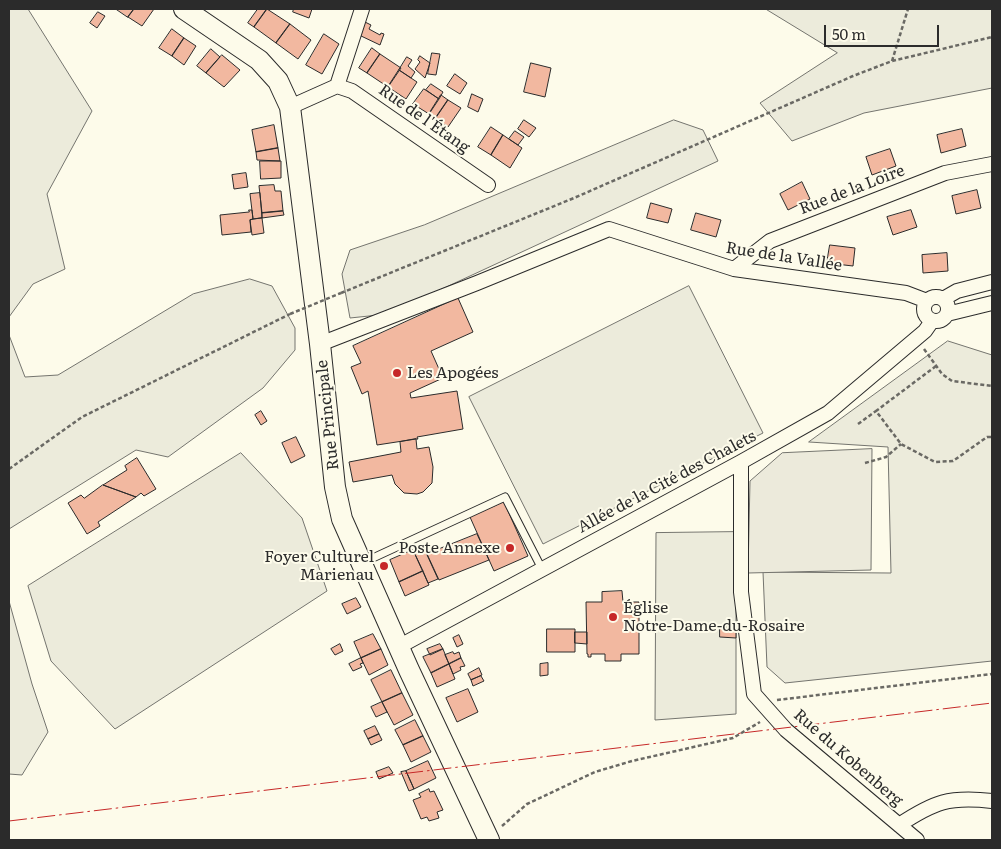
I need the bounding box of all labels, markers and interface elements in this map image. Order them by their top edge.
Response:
scale bar [826,15,941,47]
text: 50 m [832,22,866,45]
street label: Rue de l'Étang [375,80,473,158]
street label: Rue de la Loire [797,161,907,219]
street label: Rue de la Vallée [725,238,843,276]
street label: Rue Principale [313,359,343,471]
place label: Les Apogées [407,363,499,383]
marker: Les Apogées [391,367,403,379]
street label: Allée de la Cité des Chalets [574,427,760,537]
place label: Poste Annexe [398,538,500,558]
marker: Poste Annexe [504,542,516,554]
place label: Foyer Culturel Marienau [264,547,374,585]
marker: Foyer Culturel Marienau [378,560,390,572]
place label: Église Notre-Dame-du-Rosaire [623,598,805,636]
marker: Église Notre-Dame-du-Rosaire [607,611,619,623]
street label: Rue du Kobenberg [789,705,907,811]

